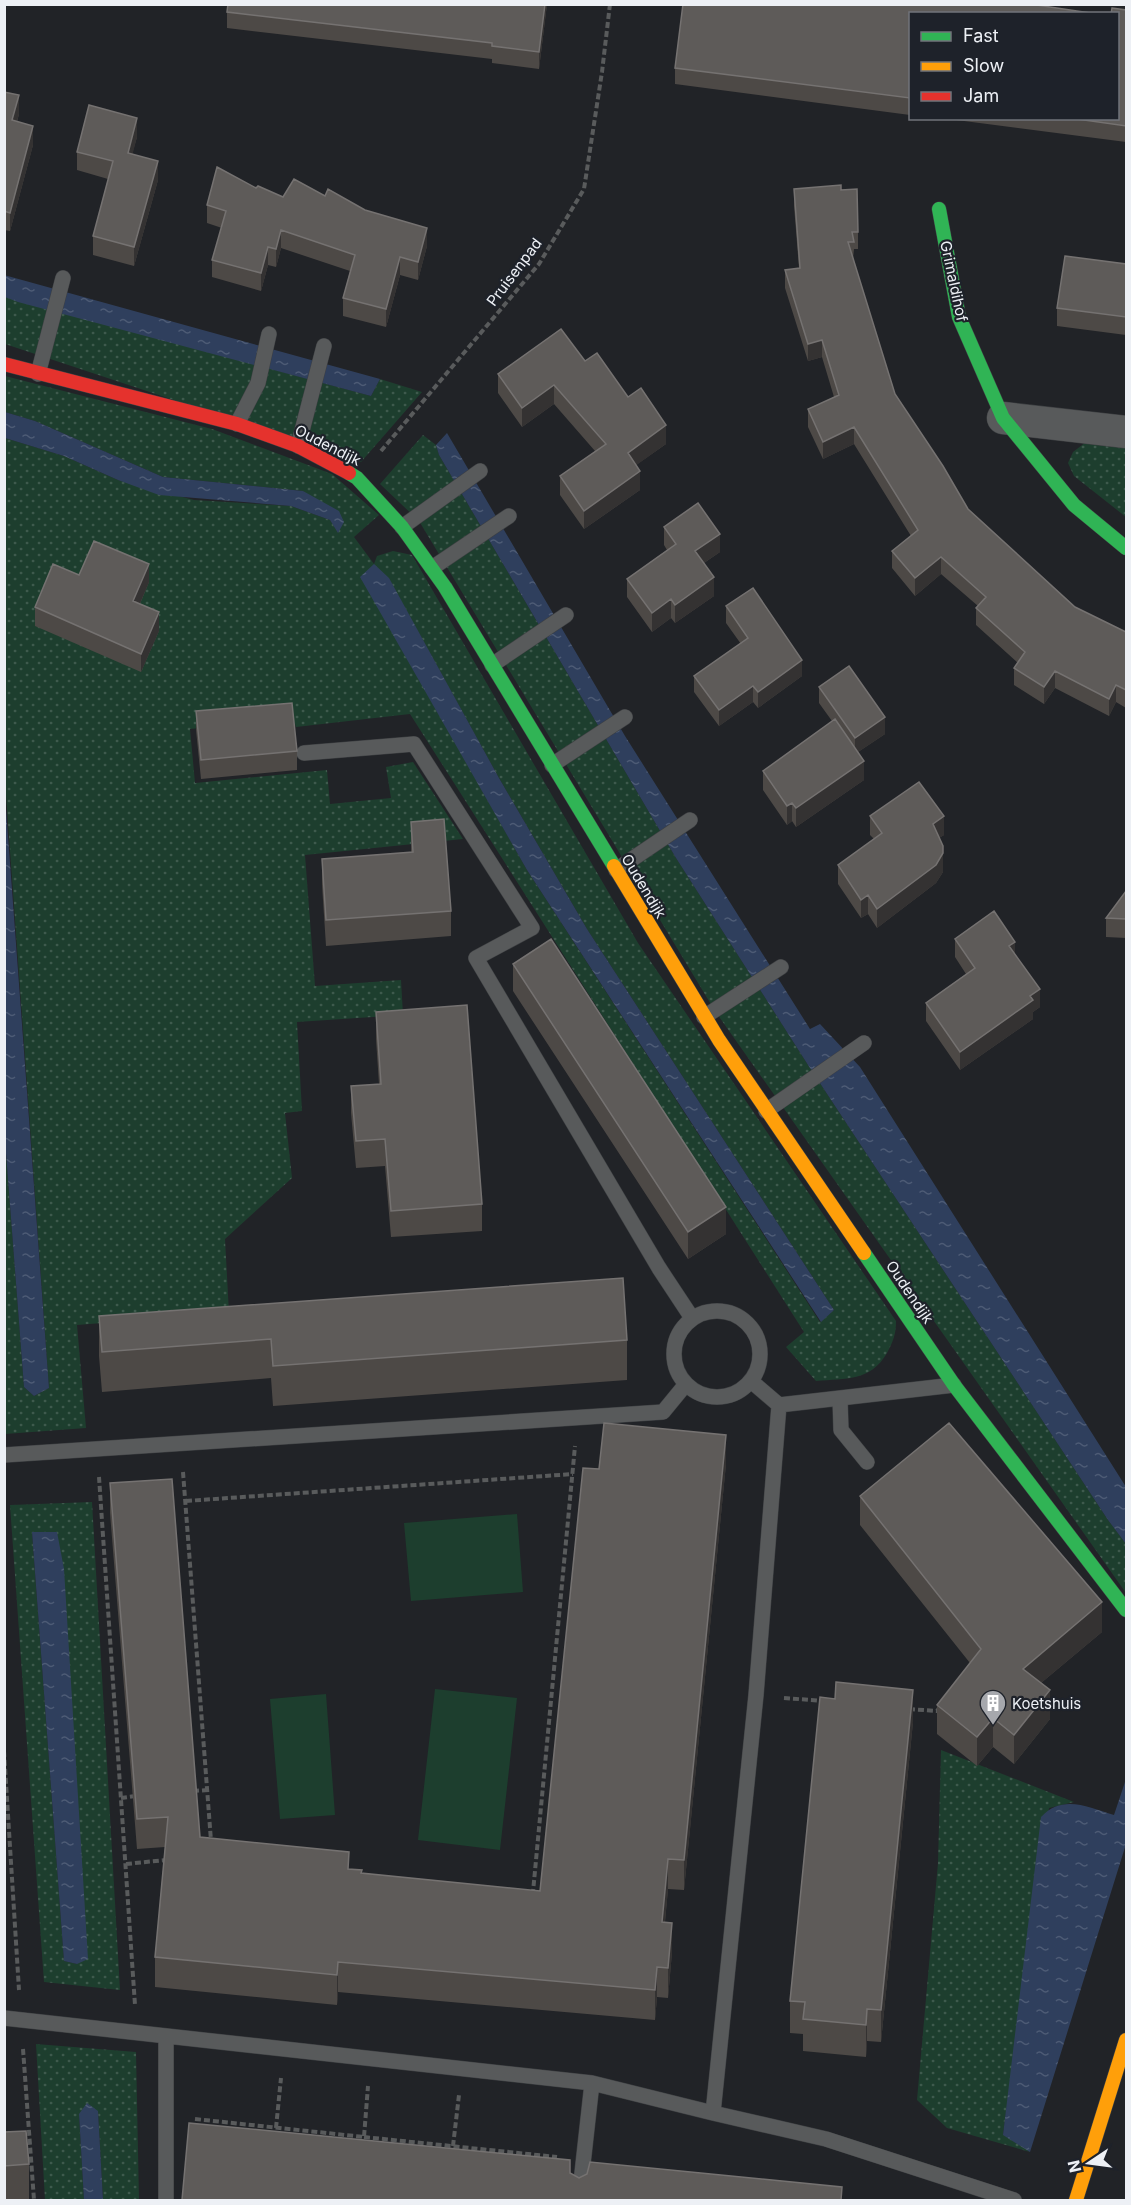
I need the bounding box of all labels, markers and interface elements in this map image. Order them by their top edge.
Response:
legend [909,12,1119,120]
text: Fast [963,25,999,46]
text: Slow [963,55,1004,76]
text: Jam [963,85,999,106]
street label: Pruisenpad [482,234,546,310]
street label: Grimaldihof [936,239,972,324]
street label: Oudendijk [292,420,365,470]
street label: Oudendijk [617,850,671,922]
street label: Oudendijk [882,1257,938,1328]
building icon: Koetshuis [978,1688,1008,1726]
place label: Koetshuis [1012,1694,1081,1713]
north arrow [1059,2133,1119,2193]
text: N [1063,2158,1086,2175]

